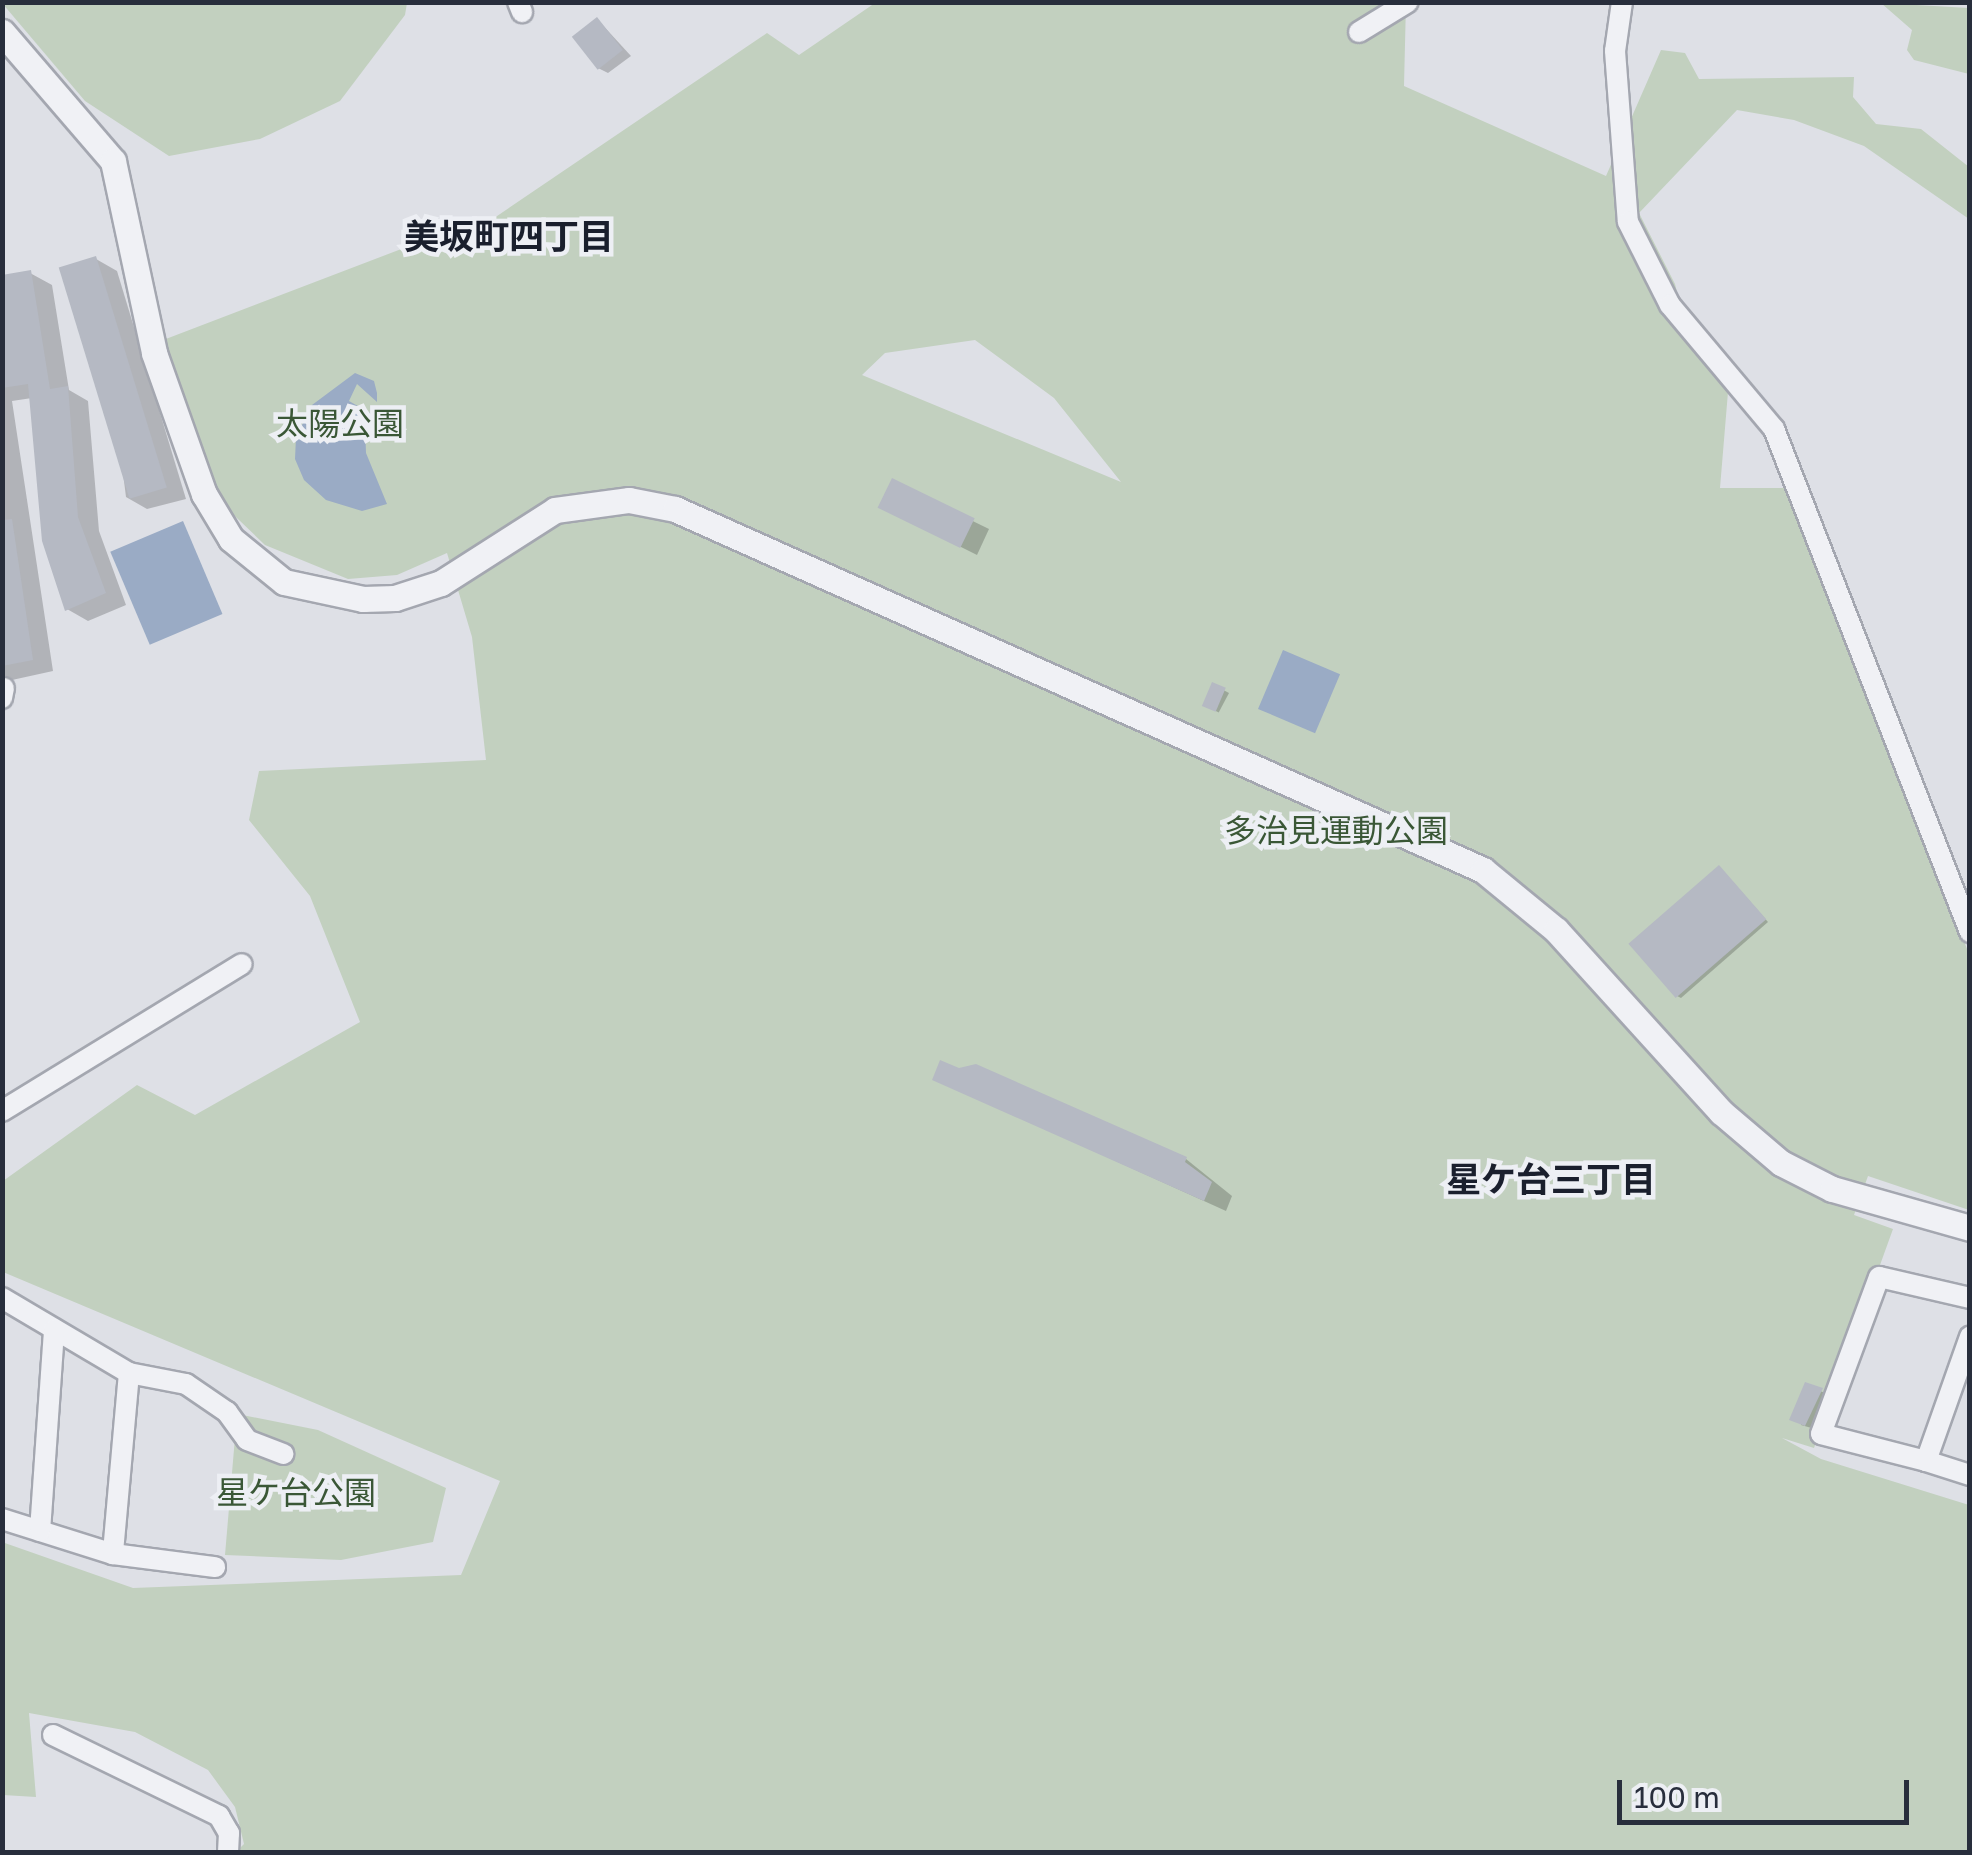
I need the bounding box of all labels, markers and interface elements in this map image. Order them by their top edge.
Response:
district label: 美坂町四丁目 [404,215,614,257]
park label: 太陽公園 [276,404,404,442]
park label: 多治見運動公園 [1224,811,1448,849]
district label: 星ケ台三丁目 [1446,1158,1656,1200]
park label: 星ケ台公園 [216,1473,376,1511]
scale bar [1622,1760,1914,1822]
text: 100 m [1634,1779,1720,1815]

